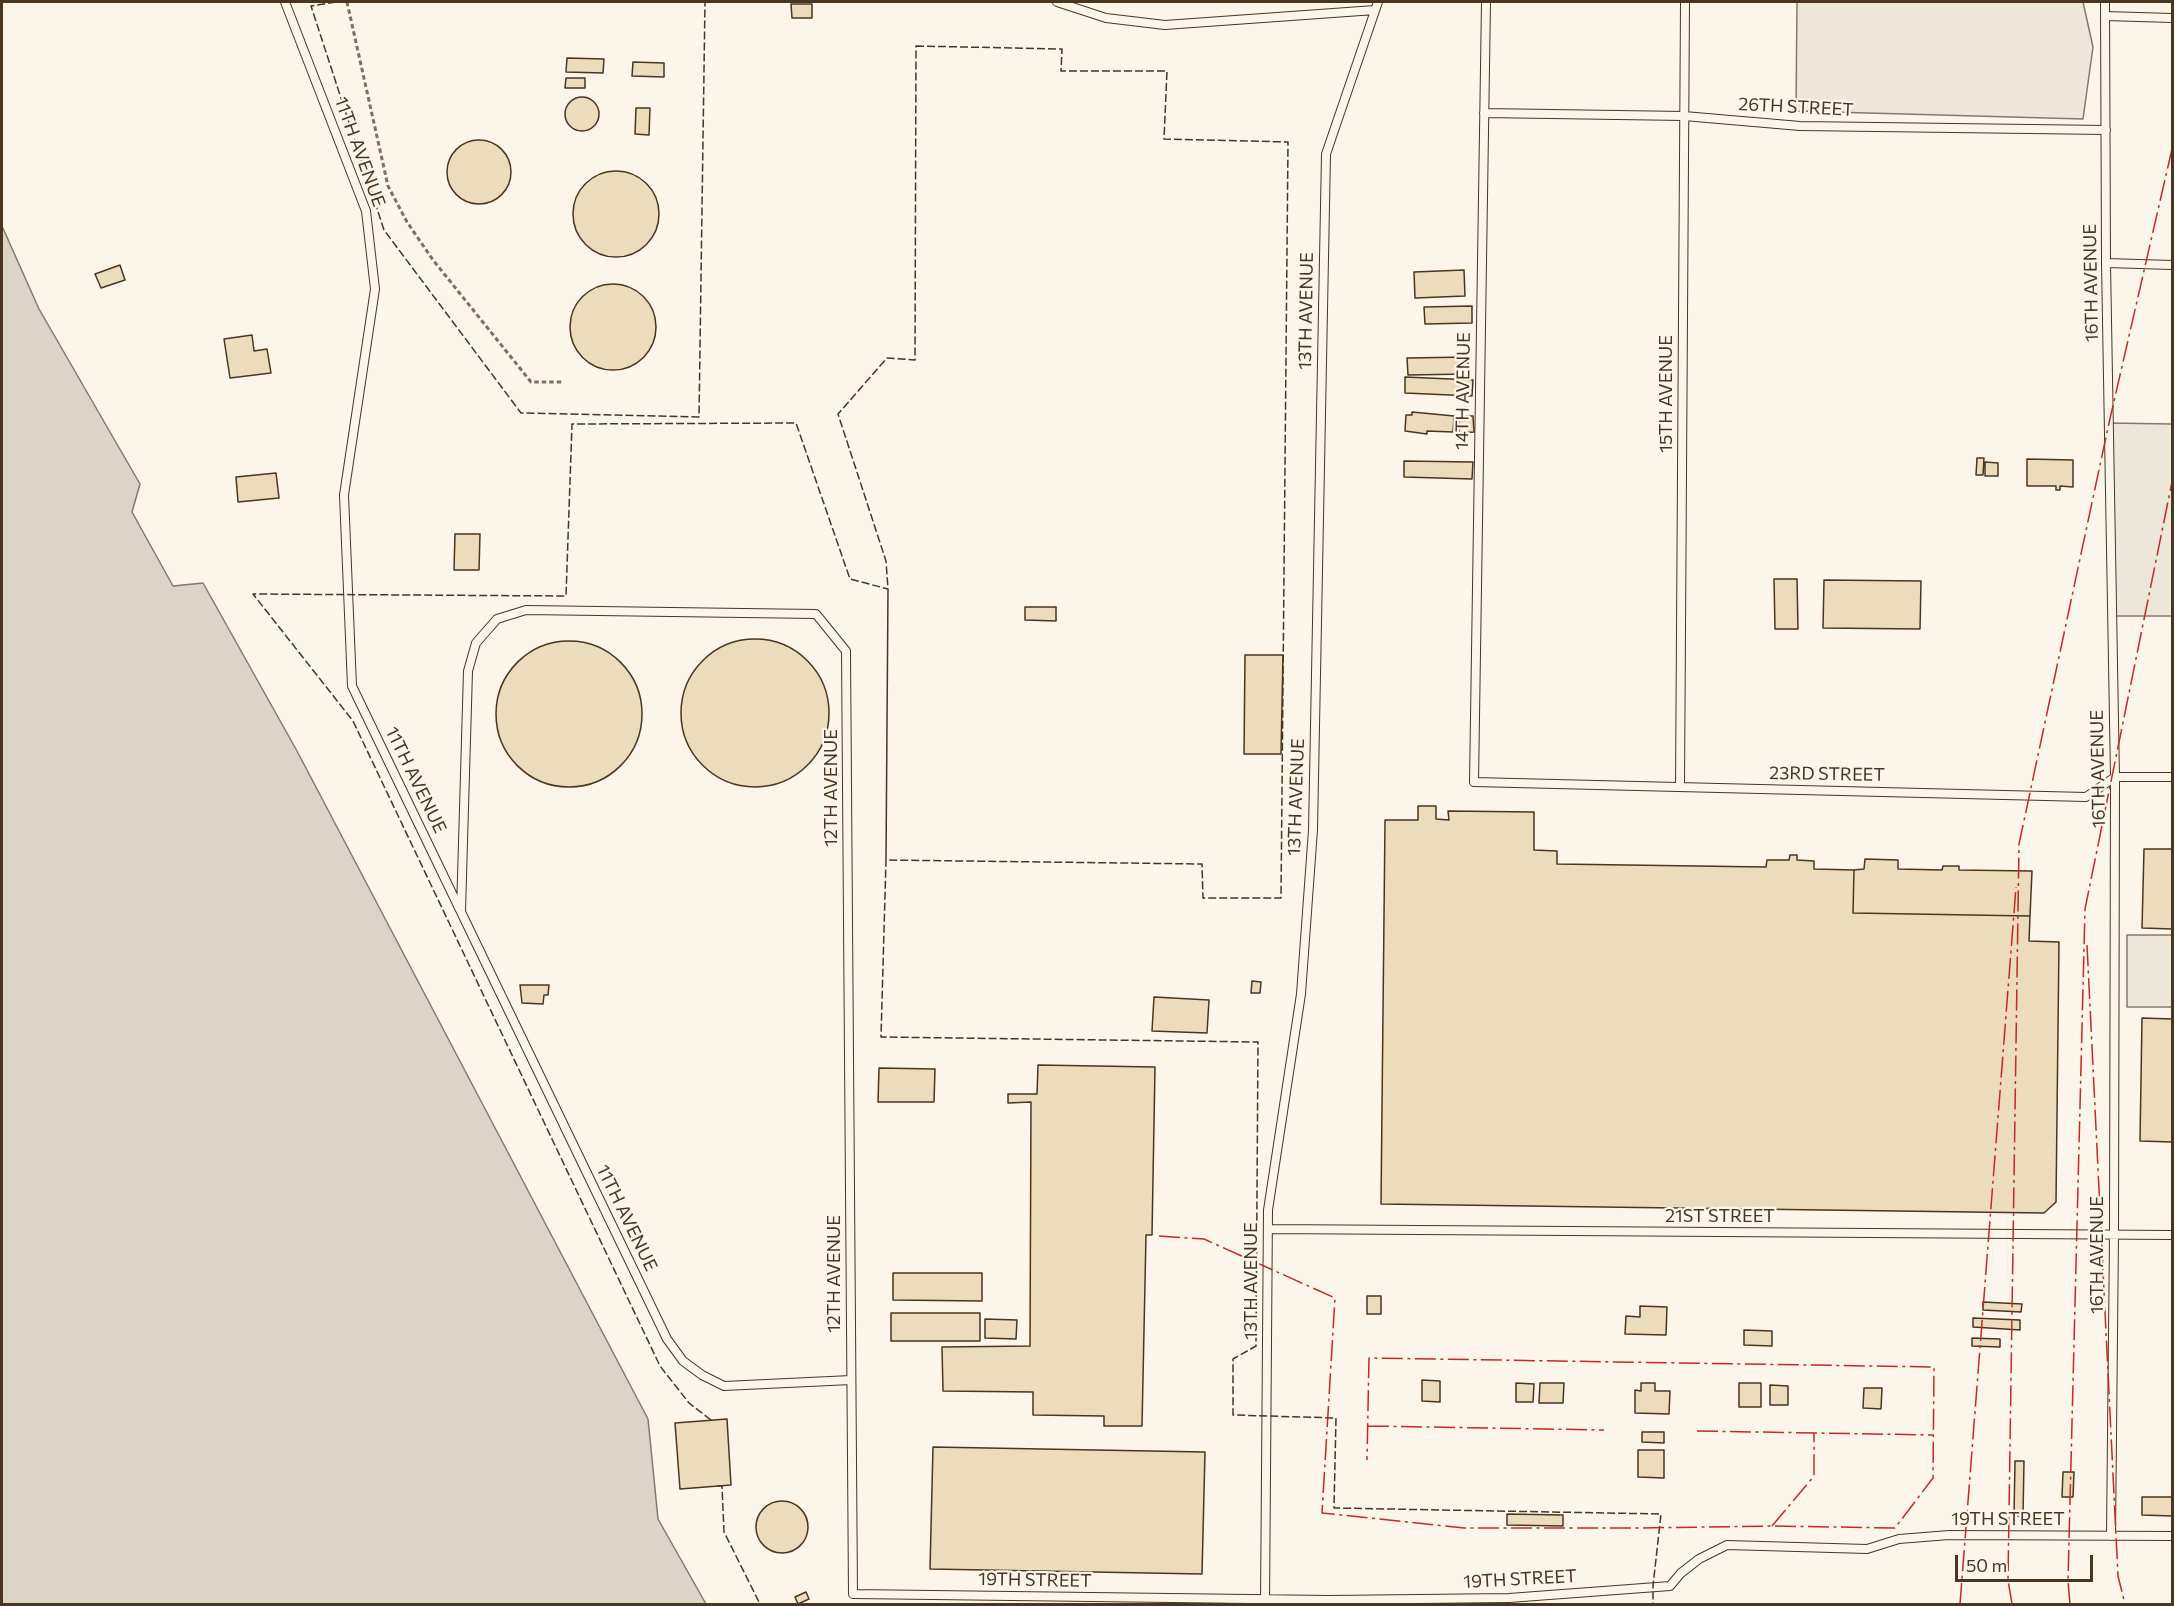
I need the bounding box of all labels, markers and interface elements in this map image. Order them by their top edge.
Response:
street label: 26TH STREET [1738,93,1854,121]
street label: 11TH AVENUE [330,94,390,210]
street label: 16TH AVENUE [2079,224,2103,342]
street label: 13TH AVENUE [1294,252,1318,370]
street label: 14TH AVENUE [1451,332,1475,450]
street label: 15TH AVENUE [1655,335,1677,453]
street label: 16TH AVENUE [2086,710,2110,828]
street label: 11TH AVENUE [381,723,451,837]
street label: 12TH AVENUE [820,729,842,847]
street label: 13TH AVENUE [1283,738,1309,856]
street label: 23RD STREET [1769,762,1885,786]
street label: 11TH AVENUE [592,1161,662,1275]
street label: 16TH AVENUE [2086,1196,2108,1314]
street label: 21ST STREET [1665,1205,1775,1227]
street label: 12TH AVENUE [823,1215,845,1333]
street label: 13TH AVENUE [1240,1222,1262,1340]
street label: 19TH STREET [1951,1508,2065,1530]
scale bar [1958,1543,2096,1581]
text: 50 m [1966,1554,2007,1576]
street label: 19TH STREET [1463,1565,1577,1593]
street label: 19TH STREET [978,1568,1092,1592]

